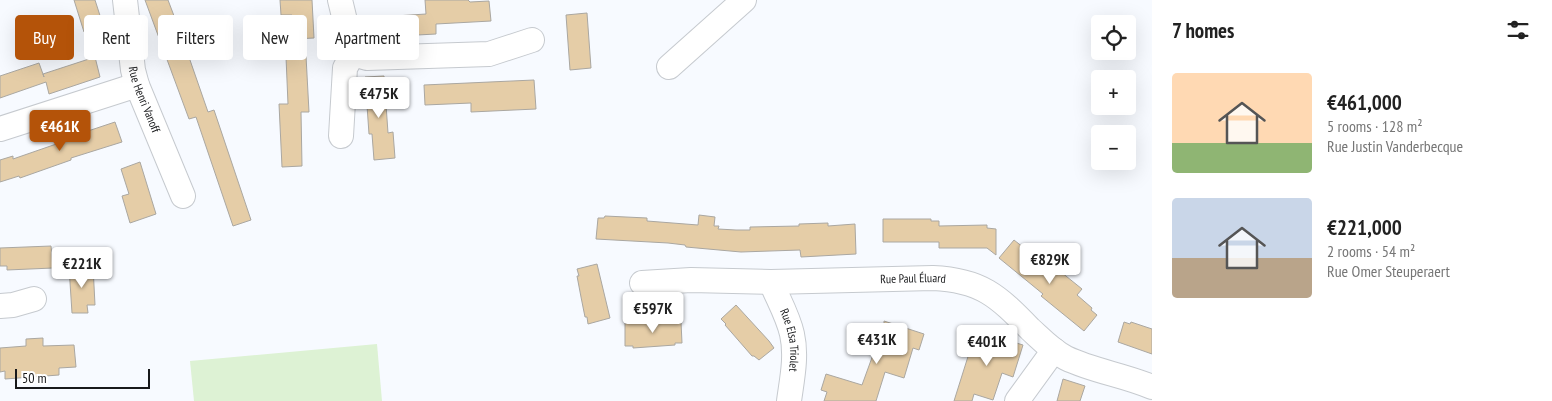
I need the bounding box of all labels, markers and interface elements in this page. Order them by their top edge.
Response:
chip: Buy [15,15,74,60]
chip: Rent [84,15,148,60]
chip: Filters [158,15,233,60]
chip: New [243,15,307,60]
chip: Apartment [317,15,419,60]
map controls [1091,15,1136,170]
button: locate [1091,15,1136,60]
icon: filters [1504,16,1532,44]
text: 7 homes [1172,17,1234,44]
street label: Rue Henri Vanoff [126,66,164,136]
button: + [1091,70,1136,115]
pin: €475K [344,76,414,119]
text: €475K [360,83,398,103]
text: €461,000 [1327,89,1402,116]
icon: home [1212,93,1272,153]
pin: €461K [25,110,95,152]
text: €461K [41,116,79,136]
text: 5 rooms · 128 m² [1327,116,1423,136]
button: − [1091,125,1136,170]
text: Rue Justin Vanderbecque [1327,136,1463,156]
text: €221,000 [1327,214,1402,241]
icon: home [1212,218,1272,278]
text: 2 rooms · 54 m² [1327,241,1415,261]
pin: €829K [1015,242,1085,285]
pin: €221K [47,246,117,289]
text: €829K [1031,249,1069,269]
text: €221K [63,253,101,273]
text: Rue Omer Steuperaert [1327,261,1450,281]
street label: Rue Paul Éluard [880,270,947,286]
pin: €597K [618,292,688,334]
text: €597K [634,298,672,318]
street label: Rue Elsa Triolet [777,306,802,373]
pin: €431K [842,322,912,365]
pin: €401K [952,324,1022,367]
text: €431K [858,329,896,349]
text: €401K [968,331,1006,351]
scale bar [15,366,150,389]
text: 50 m [22,369,47,387]

